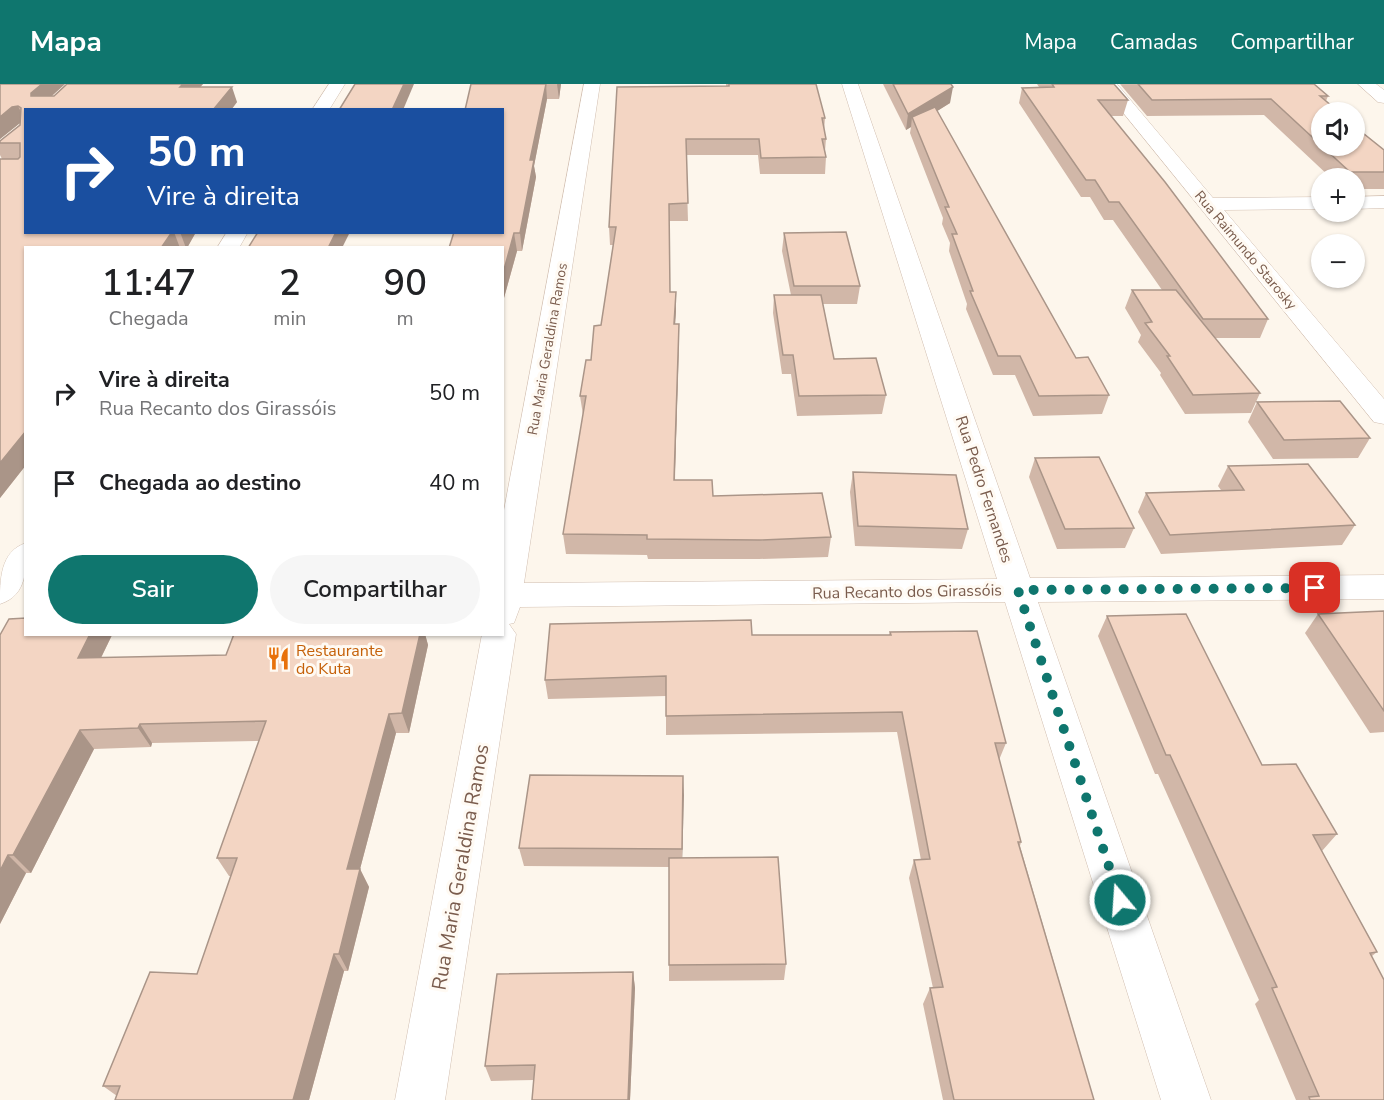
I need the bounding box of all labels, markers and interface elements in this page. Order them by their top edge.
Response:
text: Mapa [30,23,102,61]
text: Mapa [1025,28,1077,56]
text: Camadas [1110,28,1197,56]
text: Compartilhar [1230,28,1354,56]
map controls [1311,102,1365,288]
button: sound [1311,102,1365,156]
text: 50 m [147,124,246,181]
icon: right [48,132,126,210]
button: + [1311,168,1365,222]
text: Vire à direita [147,178,300,215]
street label: Rua Raimundo Starosky [1190,187,1302,314]
button: − [1311,234,1365,288]
text: 11:47 [101,259,196,308]
text: 2 [279,259,301,308]
text: 90 [384,259,427,308]
street label: Rua Maria Geraldina Ramos [523,261,572,437]
text: Chegada [109,305,189,332]
text: min [273,305,306,332]
text: m [397,305,414,332]
text: Vire à direita [99,365,230,395]
icon: right [48,377,81,410]
text: 50 m [429,378,480,408]
text: Rua Recanto dos Girassóis [99,395,336,422]
street label: Rua Pedro Fernandes [950,413,1018,566]
icon: arrive [48,467,81,500]
text: Chegada ao destino [99,468,301,498]
text: 40 m [429,468,480,498]
button: Sair [48,555,258,624]
button: Compartilhar [270,555,480,624]
pin [1289,562,1340,613]
icon: arrive [1298,571,1331,604]
street label: Rua Recanto dos Girassóis [812,579,1002,605]
place label: Restaurante do Kuta [296,640,383,680]
restaurant icon: Restaurante do Kuta [265,646,291,672]
street label: Rua Maria Geraldina Ramos [426,742,495,992]
position arrow [1088,868,1152,932]

